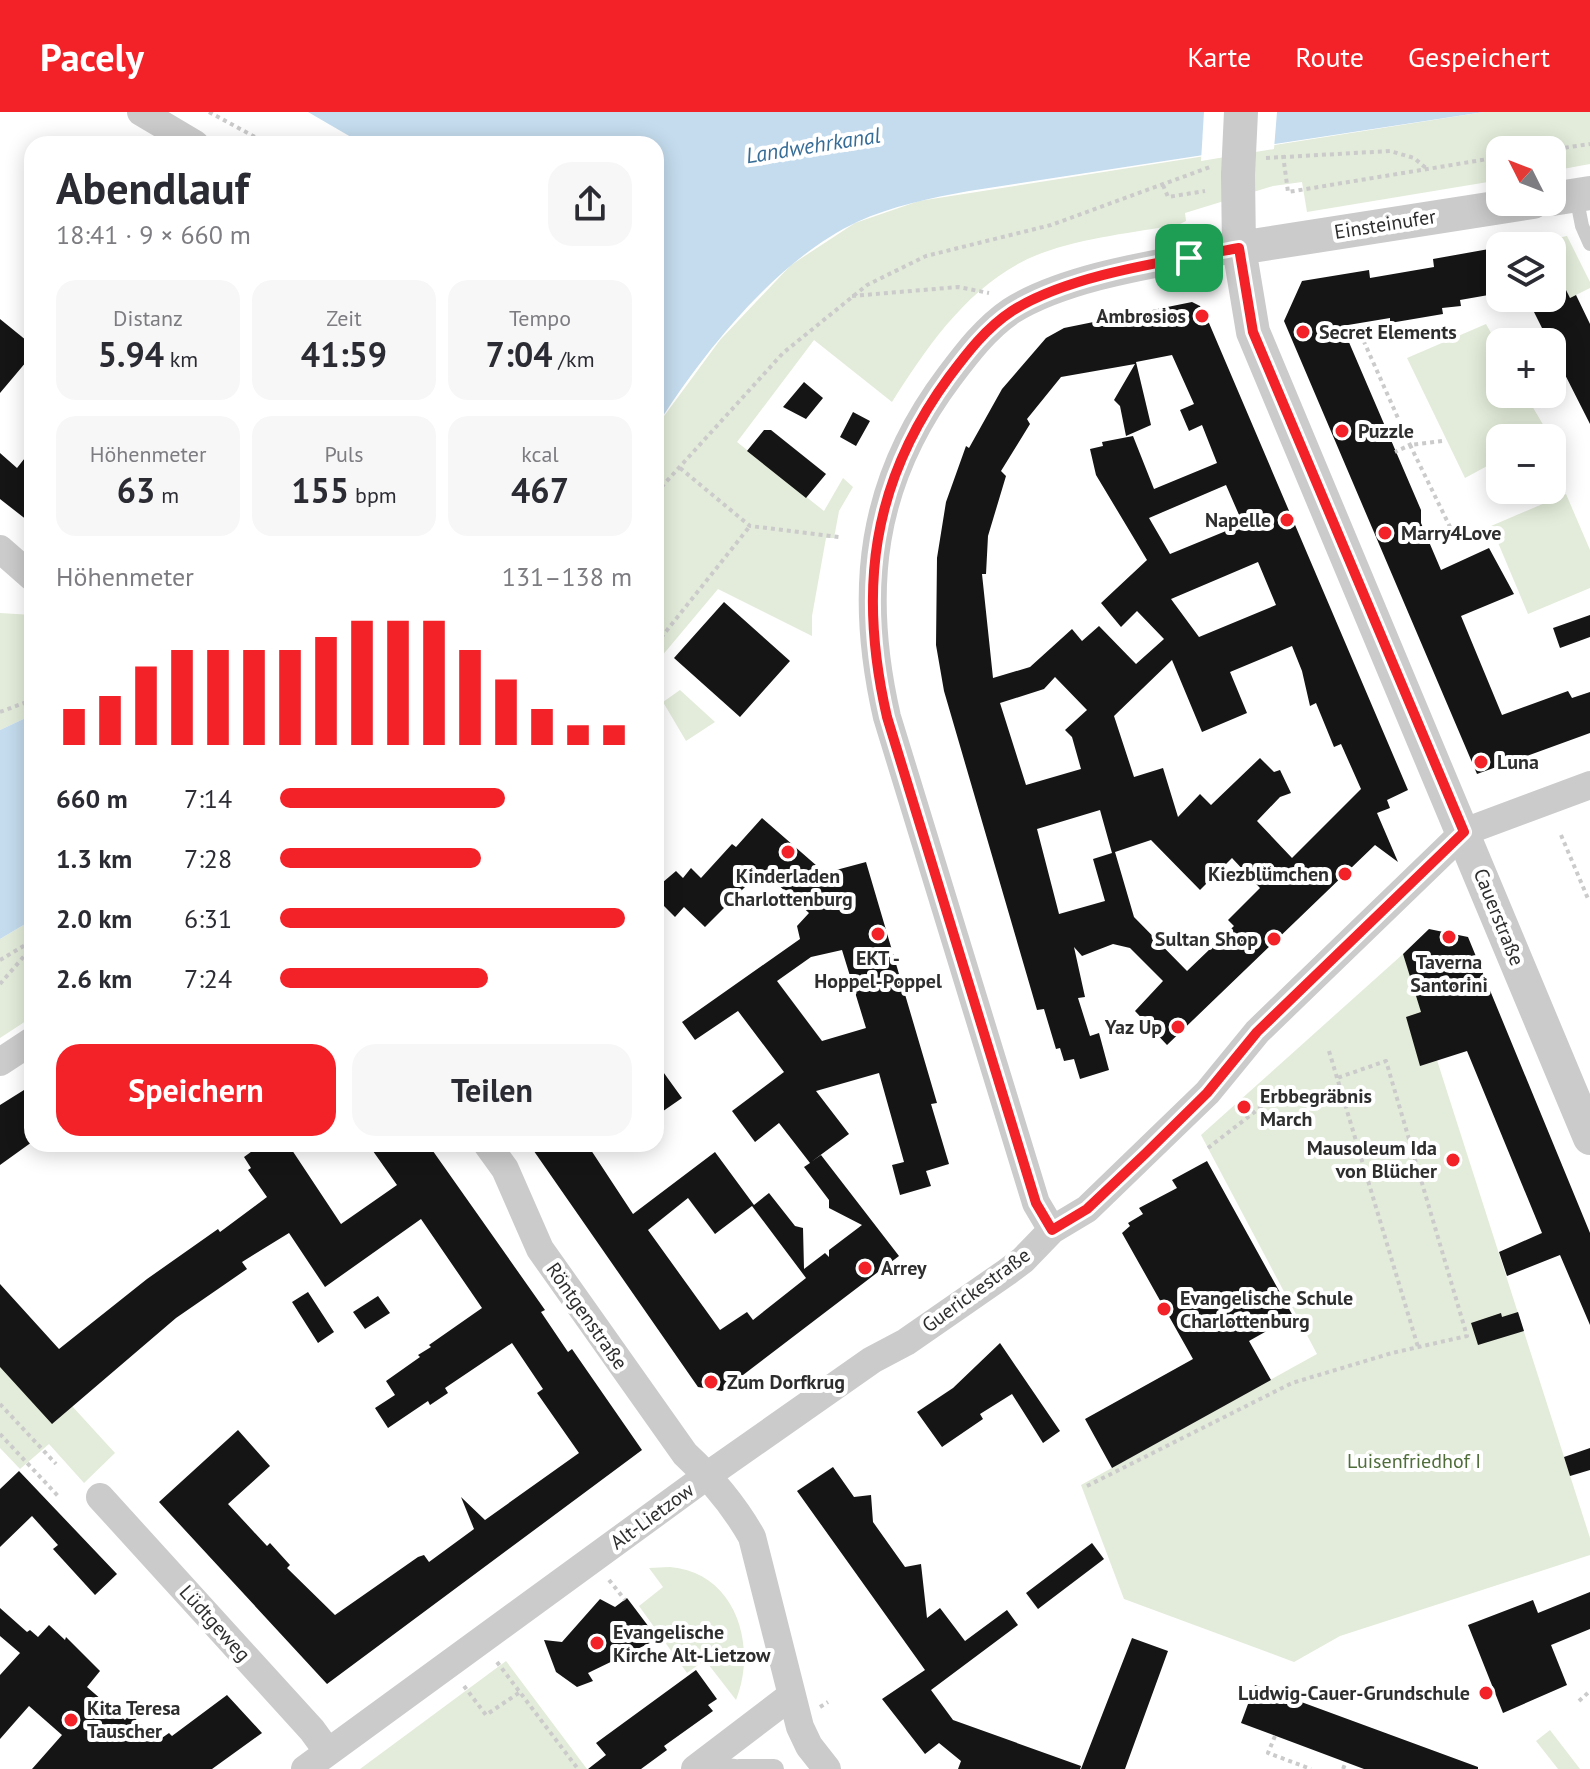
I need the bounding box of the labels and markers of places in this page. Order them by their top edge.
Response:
pin [1155,224,1223,292]
place label: Ambrosios [1096,303,1186,329]
marker: Ambrosios [1193,307,1211,325]
place label: Secret Elements [1319,319,1457,345]
marker: Secret Elements [1294,323,1312,341]
place label: Puzzle [1358,418,1414,444]
marker: Puzzle [1333,422,1351,440]
place label: Napelle [1205,507,1271,533]
marker: Napelle [1278,511,1296,529]
place label: Marry4Love [1401,520,1502,546]
marker: Marry4Love [1376,524,1394,542]
place label: Luna [1497,749,1539,775]
marker: Luna [1472,753,1490,771]
marker: Kinderladen Charlottenburg [779,843,797,861]
place label: Kiezblümchen [1208,861,1329,887]
place label: Kinderladen Charlottenburg [723,863,853,912]
marker: Kiezblümchen [1336,865,1354,883]
marker: EKT - Hoppel-Poppel [869,925,887,943]
place label: Sultan Shop [1155,926,1258,952]
marker: Taverna Santorini [1440,928,1458,946]
marker: Sultan Shop [1265,930,1283,948]
place label: EKT - Hoppel-Poppel [814,945,942,994]
place label: Taverna Santorini [1410,949,1488,998]
place label: Yaz Up [1104,1014,1162,1040]
marker: Yaz Up [1169,1018,1187,1036]
place label: Erbbegräbnis March [1260,1083,1372,1132]
marker: Erbbegräbnis March [1235,1098,1253,1116]
place label: Mausoleum Ida von Blücher [1307,1135,1437,1184]
marker: Mausoleum Ida von Blücher [1444,1151,1462,1169]
place label: Arrey [881,1255,927,1281]
marker: Arrey [856,1259,874,1277]
place label: Evangelische Schule Charlottenburg [1180,1285,1353,1334]
marker: Evangelische Schule Charlottenburg [1155,1300,1173,1318]
place label: Zum Dorfkrug [727,1369,845,1395]
marker: Zum Dorfkrug [702,1373,720,1391]
place label: Evangelische Kirche Alt-Lietzow [613,1619,771,1668]
marker: Evangelische Kirche Alt-Lietzow [588,1634,606,1652]
place label: Ludwig-Cauer-Grundschule [1238,1680,1470,1706]
marker: Ludwig-Cauer-Grundschule [1477,1684,1495,1702]
place label: Kita Teresa Tauscher [87,1695,181,1744]
marker: Kita Teresa Tauscher [62,1711,80,1729]

